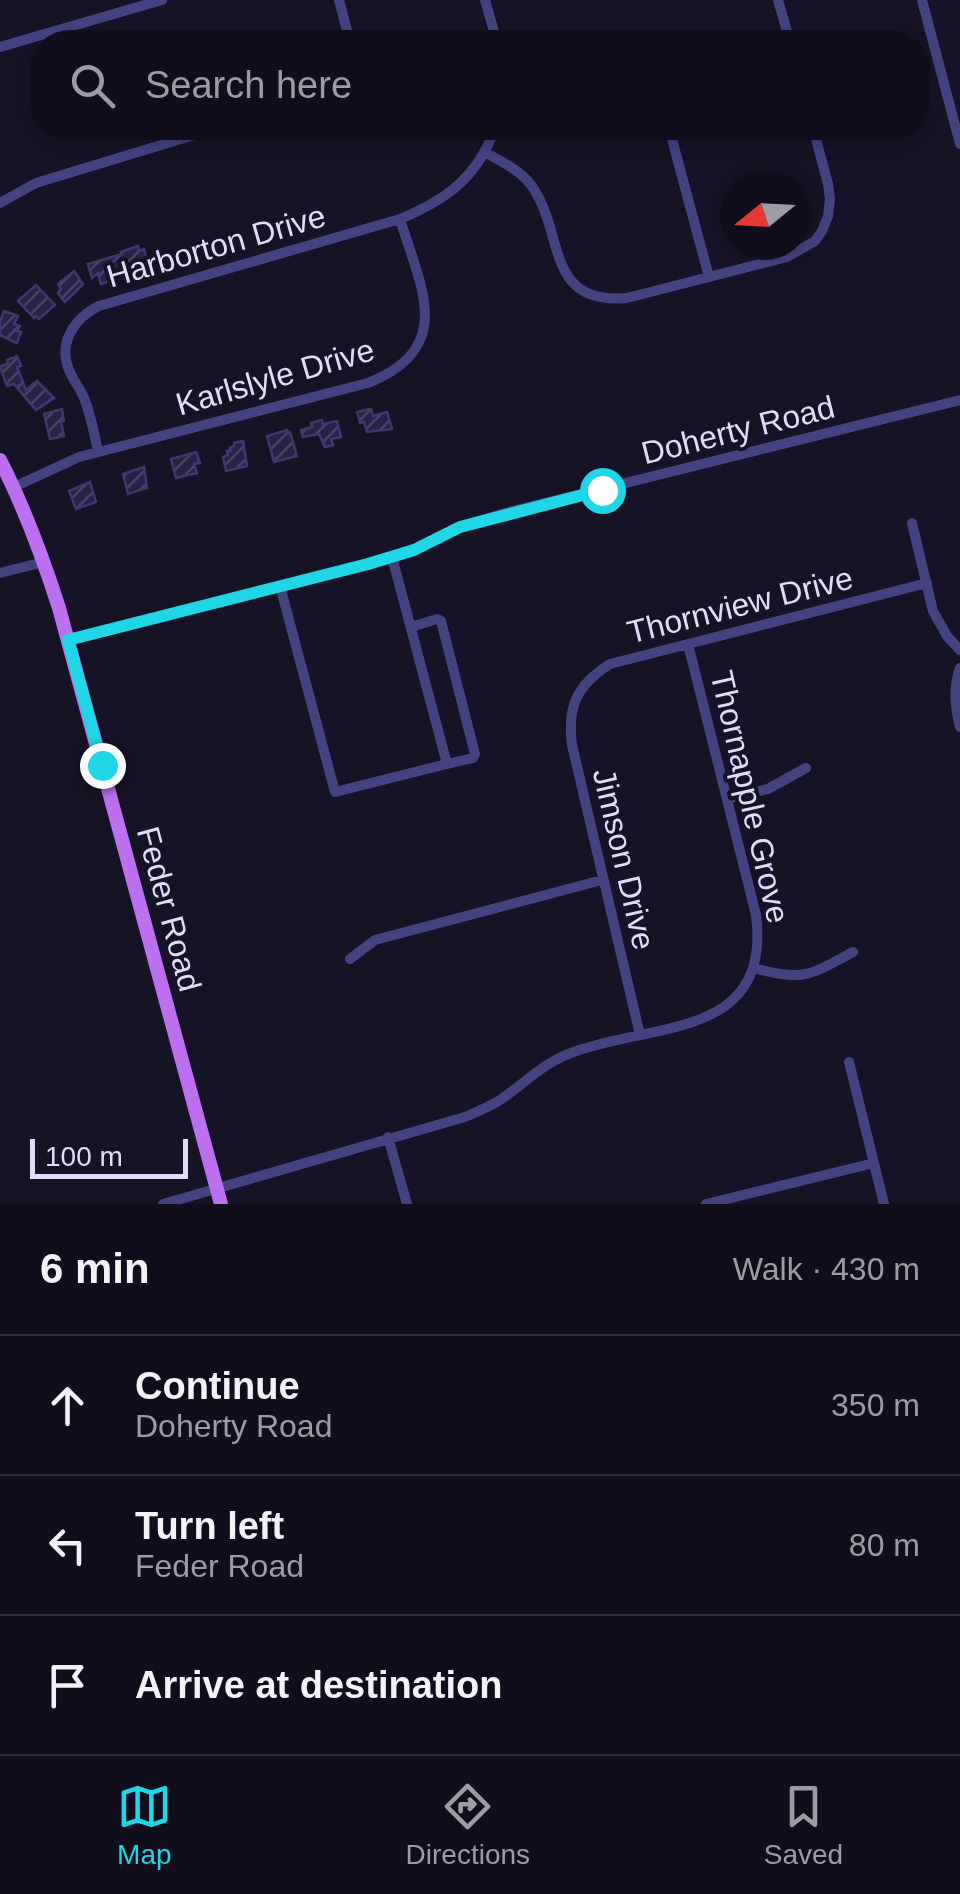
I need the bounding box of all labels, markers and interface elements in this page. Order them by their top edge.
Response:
search box [30,30,930,140]
icon: search [65,58,120,113]
text: Search here [145,64,352,106]
north arrow [720,170,810,260]
street label: Harborton Drive [102,198,330,294]
street label: Karlslyle Drive [172,332,378,422]
street label: Doherty Road [638,389,838,471]
route start [580,468,626,514]
street label: Thornview Drive [623,560,857,650]
street label: Thornapple Grove [703,667,797,927]
route end [80,743,126,789]
street label: Jimson Drive [586,765,662,953]
street label: Feder Road [130,823,208,995]
scale bar [30,1134,188,1178]
text: 100 m [45,1141,123,1172]
text: 6 min [40,1245,150,1292]
text: Walk · 430 m [733,1251,920,1287]
text: Continue [135,1365,300,1407]
icon: ahead [40,1378,95,1433]
text: 350 m [831,1387,920,1423]
text: Doherty Road [135,1408,332,1444]
text: Turn left [135,1505,284,1547]
icon: left [40,1518,95,1573]
text: 80 m [849,1527,920,1563]
text: Feder Road [135,1548,304,1584]
icon: arrive [40,1658,95,1713]
text: Arrive at destination [135,1664,502,1706]
tab: Map [117,1779,172,1871]
tab: Directions [406,1779,530,1871]
tab: Saved [764,1779,843,1871]

